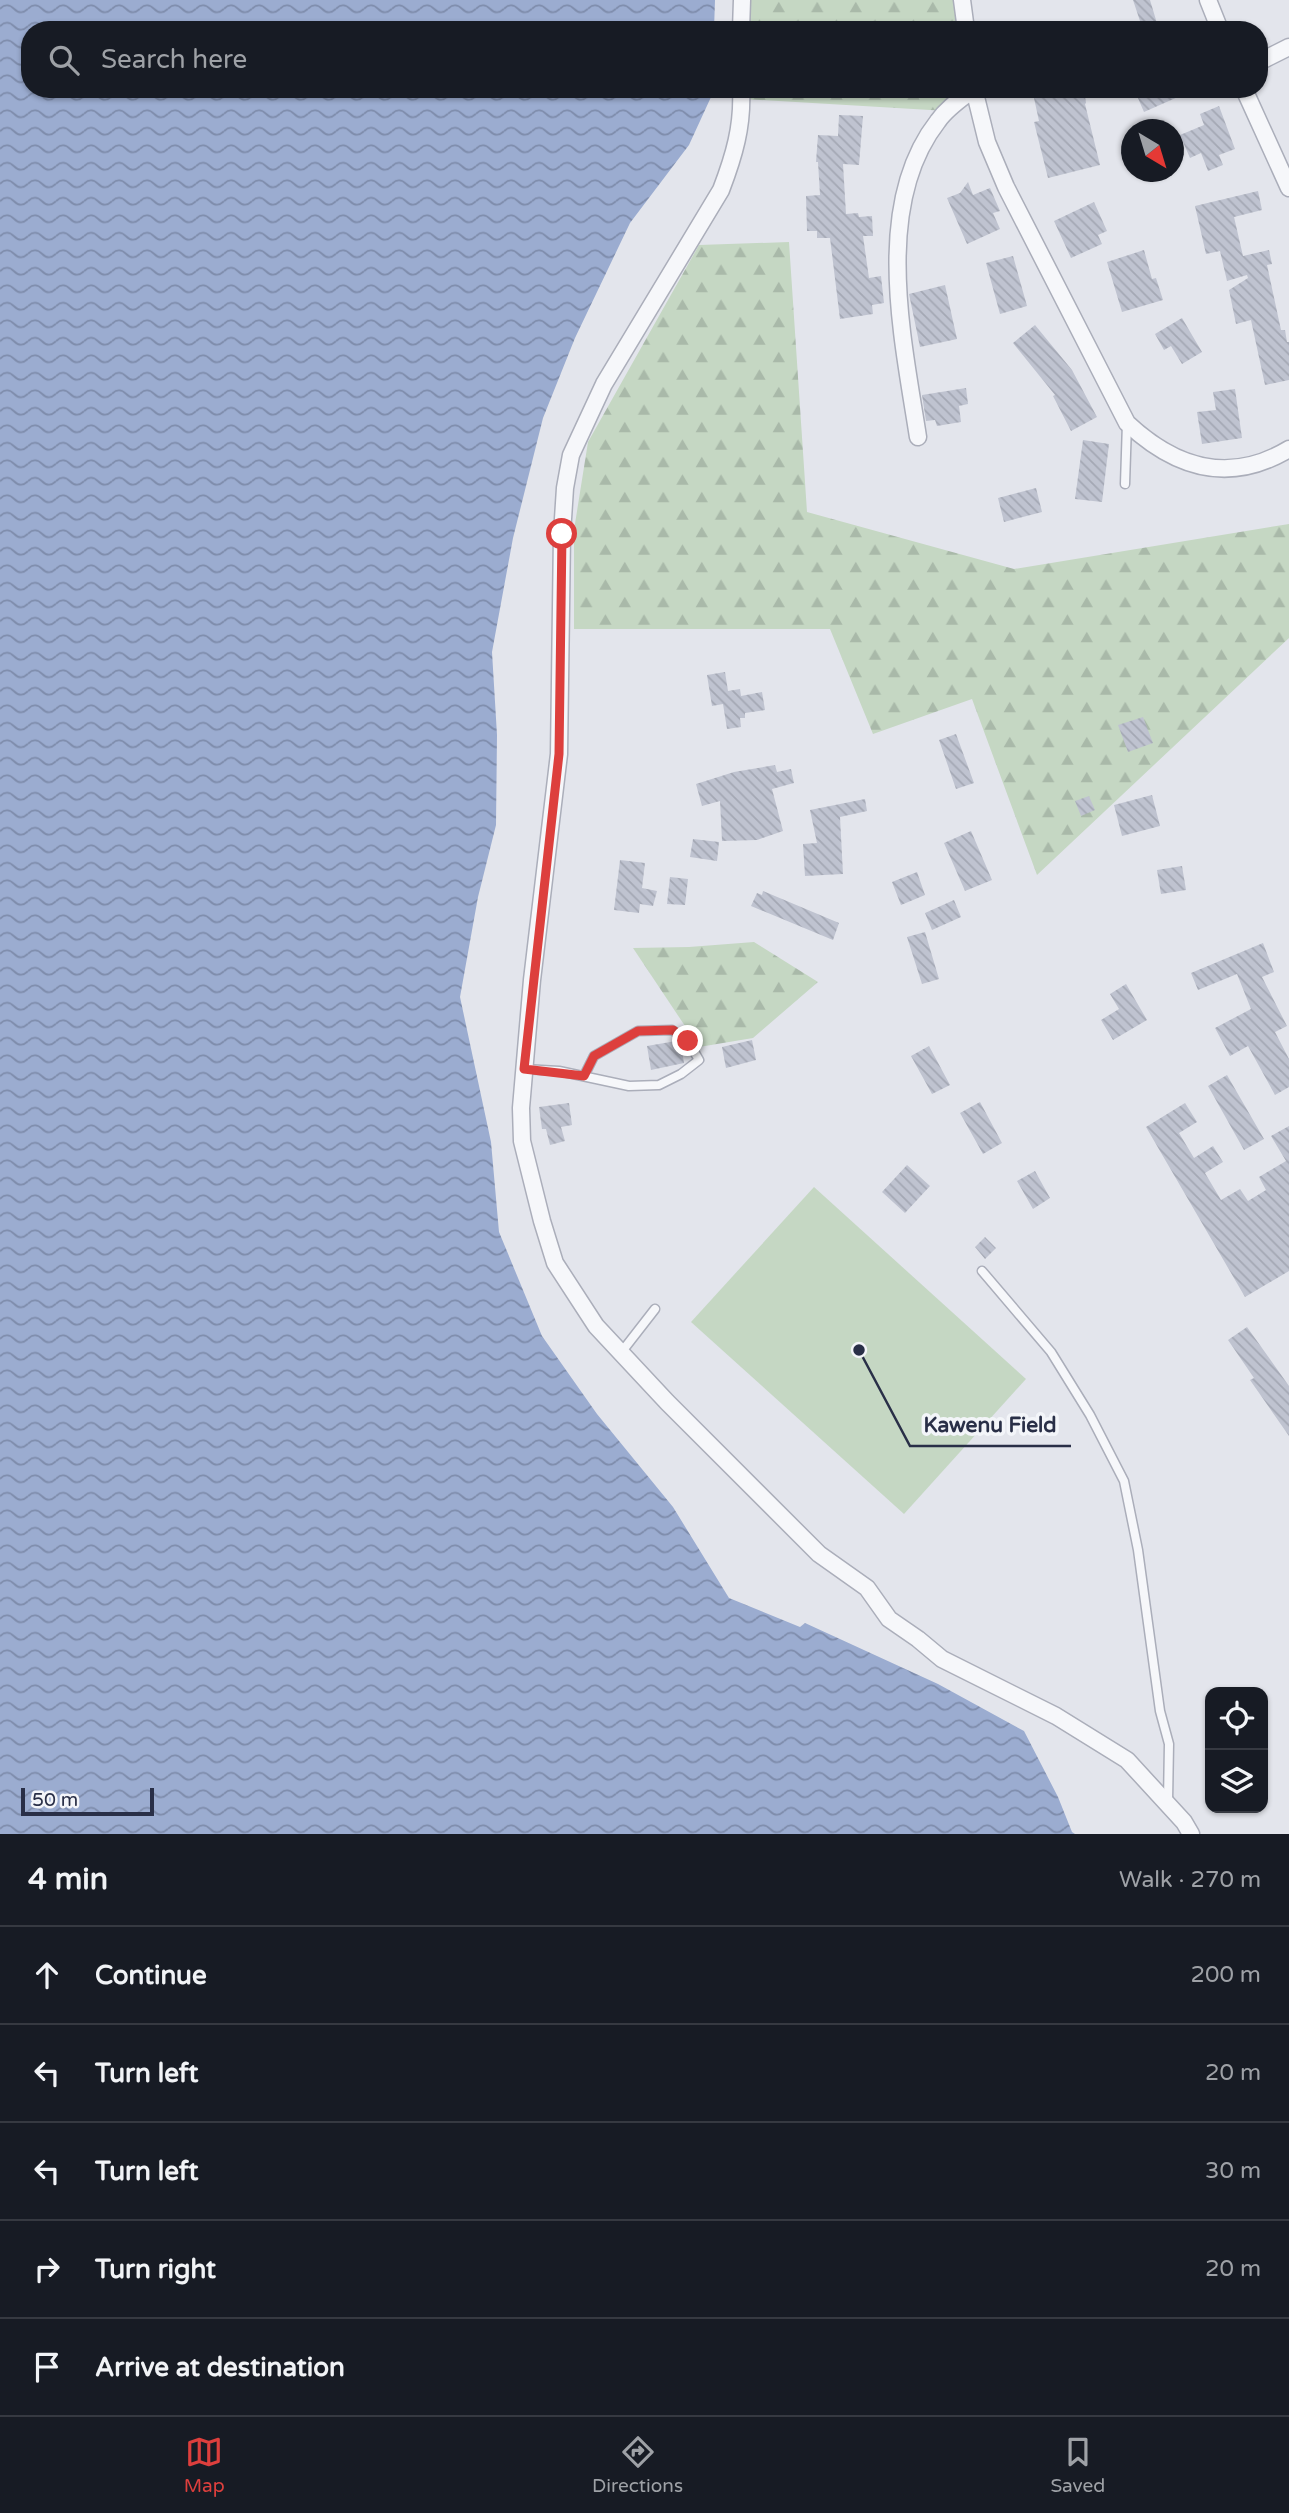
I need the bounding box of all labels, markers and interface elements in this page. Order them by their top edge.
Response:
search box [21,21,1268,98]
icon: search [45,41,83,79]
text: Search here [101,44,247,75]
north arrow [1121,119,1184,182]
route start [546,518,577,549]
route end [672,1025,703,1056]
callout: Kawenu Field [910,1404,1071,1446]
text: Kawenu Field [923,1413,1057,1438]
map controls [1205,1687,1268,1813]
button: locate [1205,1687,1268,1750]
button: layers [1205,1750,1268,1813]
scale bar [21,1785,154,1817]
text: 50 m [32,1789,78,1811]
text: 4 min [28,1861,108,1898]
text: Walk · 270 m [1119,1866,1261,1894]
icon: ahead [28,1956,66,1994]
text: Continue [95,1960,207,1991]
text: 200 m [1191,1961,1261,1989]
icon: left [28,2054,66,2092]
text: Turn left [95,2058,198,2089]
text: 20 m [1205,2059,1261,2087]
icon: left [28,2152,66,2190]
text: Turn left [95,2156,198,2187]
text: 30 m [1205,2157,1261,2185]
icon: right [28,2250,66,2288]
text: Turn right [95,2254,216,2285]
text: 20 m [1205,2255,1261,2283]
icon: arrive [28,2348,66,2386]
text: Arrive at destination [95,2352,345,2383]
tab: Map [184,2433,225,2497]
tab: Directions [592,2433,683,2497]
tab: Saved [1050,2433,1105,2497]

